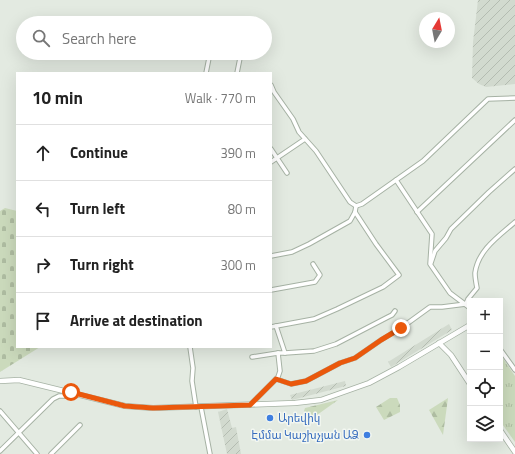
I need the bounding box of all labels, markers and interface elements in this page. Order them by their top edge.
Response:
north arrow [419,12,455,48]
search box [16,16,272,60]
icon: search [30,27,52,49]
text: Search here [62,27,136,50]
text: 10 min [32,85,83,111]
text: Walk · 770 m [185,88,256,108]
text: Continue [70,141,128,164]
icon: ahead [32,142,54,164]
text: 390 m [220,143,256,163]
text: Turn left [70,197,125,220]
icon: left [32,198,54,220]
text: 80 m [228,199,256,219]
text: Turn right [70,253,134,276]
icon: right [32,254,54,276]
text: 300 m [220,255,256,275]
map controls [467,298,503,442]
button: + [467,298,503,334]
text: Arrive at destination [70,309,203,332]
icon: arrive [32,310,54,332]
route end [392,319,410,337]
button: − [467,334,503,370]
button: locate [467,370,503,406]
route start [62,383,80,401]
button: layers [467,406,503,442]
place label: Արեվիկ [278,410,320,426]
marker: Արեվիկ [265,413,275,423]
place label: Էմմա Կաշխչյան ԱՁ [251,427,359,443]
marker: Էմմա Կաշխչյան ԱՁ [362,430,372,440]

